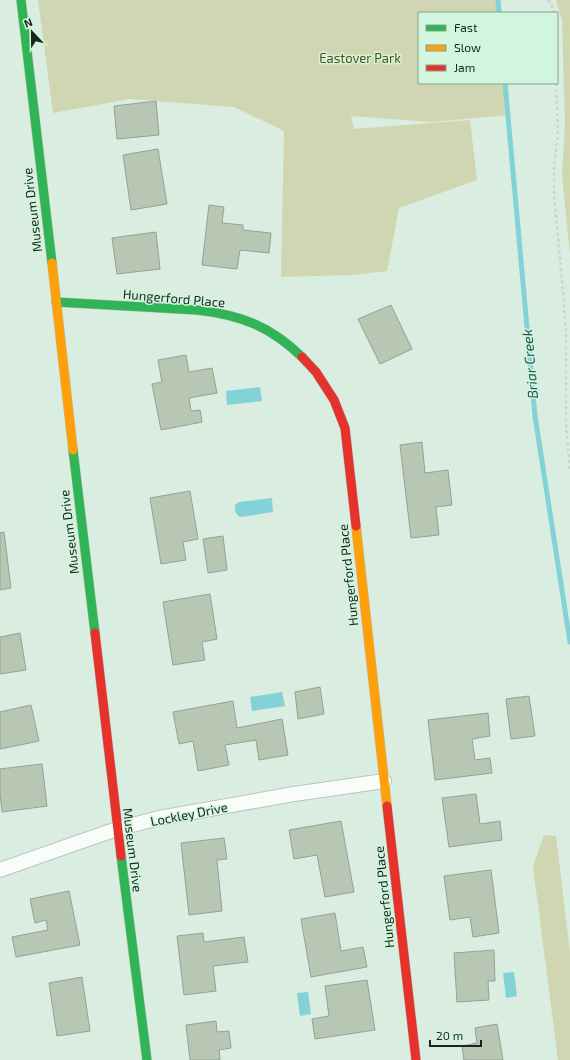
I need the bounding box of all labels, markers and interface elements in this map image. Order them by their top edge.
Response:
north arrow [12,12,52,52]
legend [418,12,558,84]
text: N [22,15,34,30]
text: Fast [454,20,478,34]
text: Slow [454,40,481,54]
park label: Eastover Park [319,50,401,66]
text: Jam [454,60,475,74]
street label: Museum Drive [19,167,45,253]
street label: Hungerford Place [122,286,226,310]
water label: Briar Creek [518,329,541,400]
street label: Museum Drive [56,489,82,575]
street label: Hungerford Place [335,523,361,627]
street label: Lockley Drive [149,799,229,829]
street label: Museum Drive [120,807,146,893]
street label: Hungerford Place [371,845,397,949]
scale bar [430,1022,481,1048]
text: 20 m [436,1028,463,1042]

